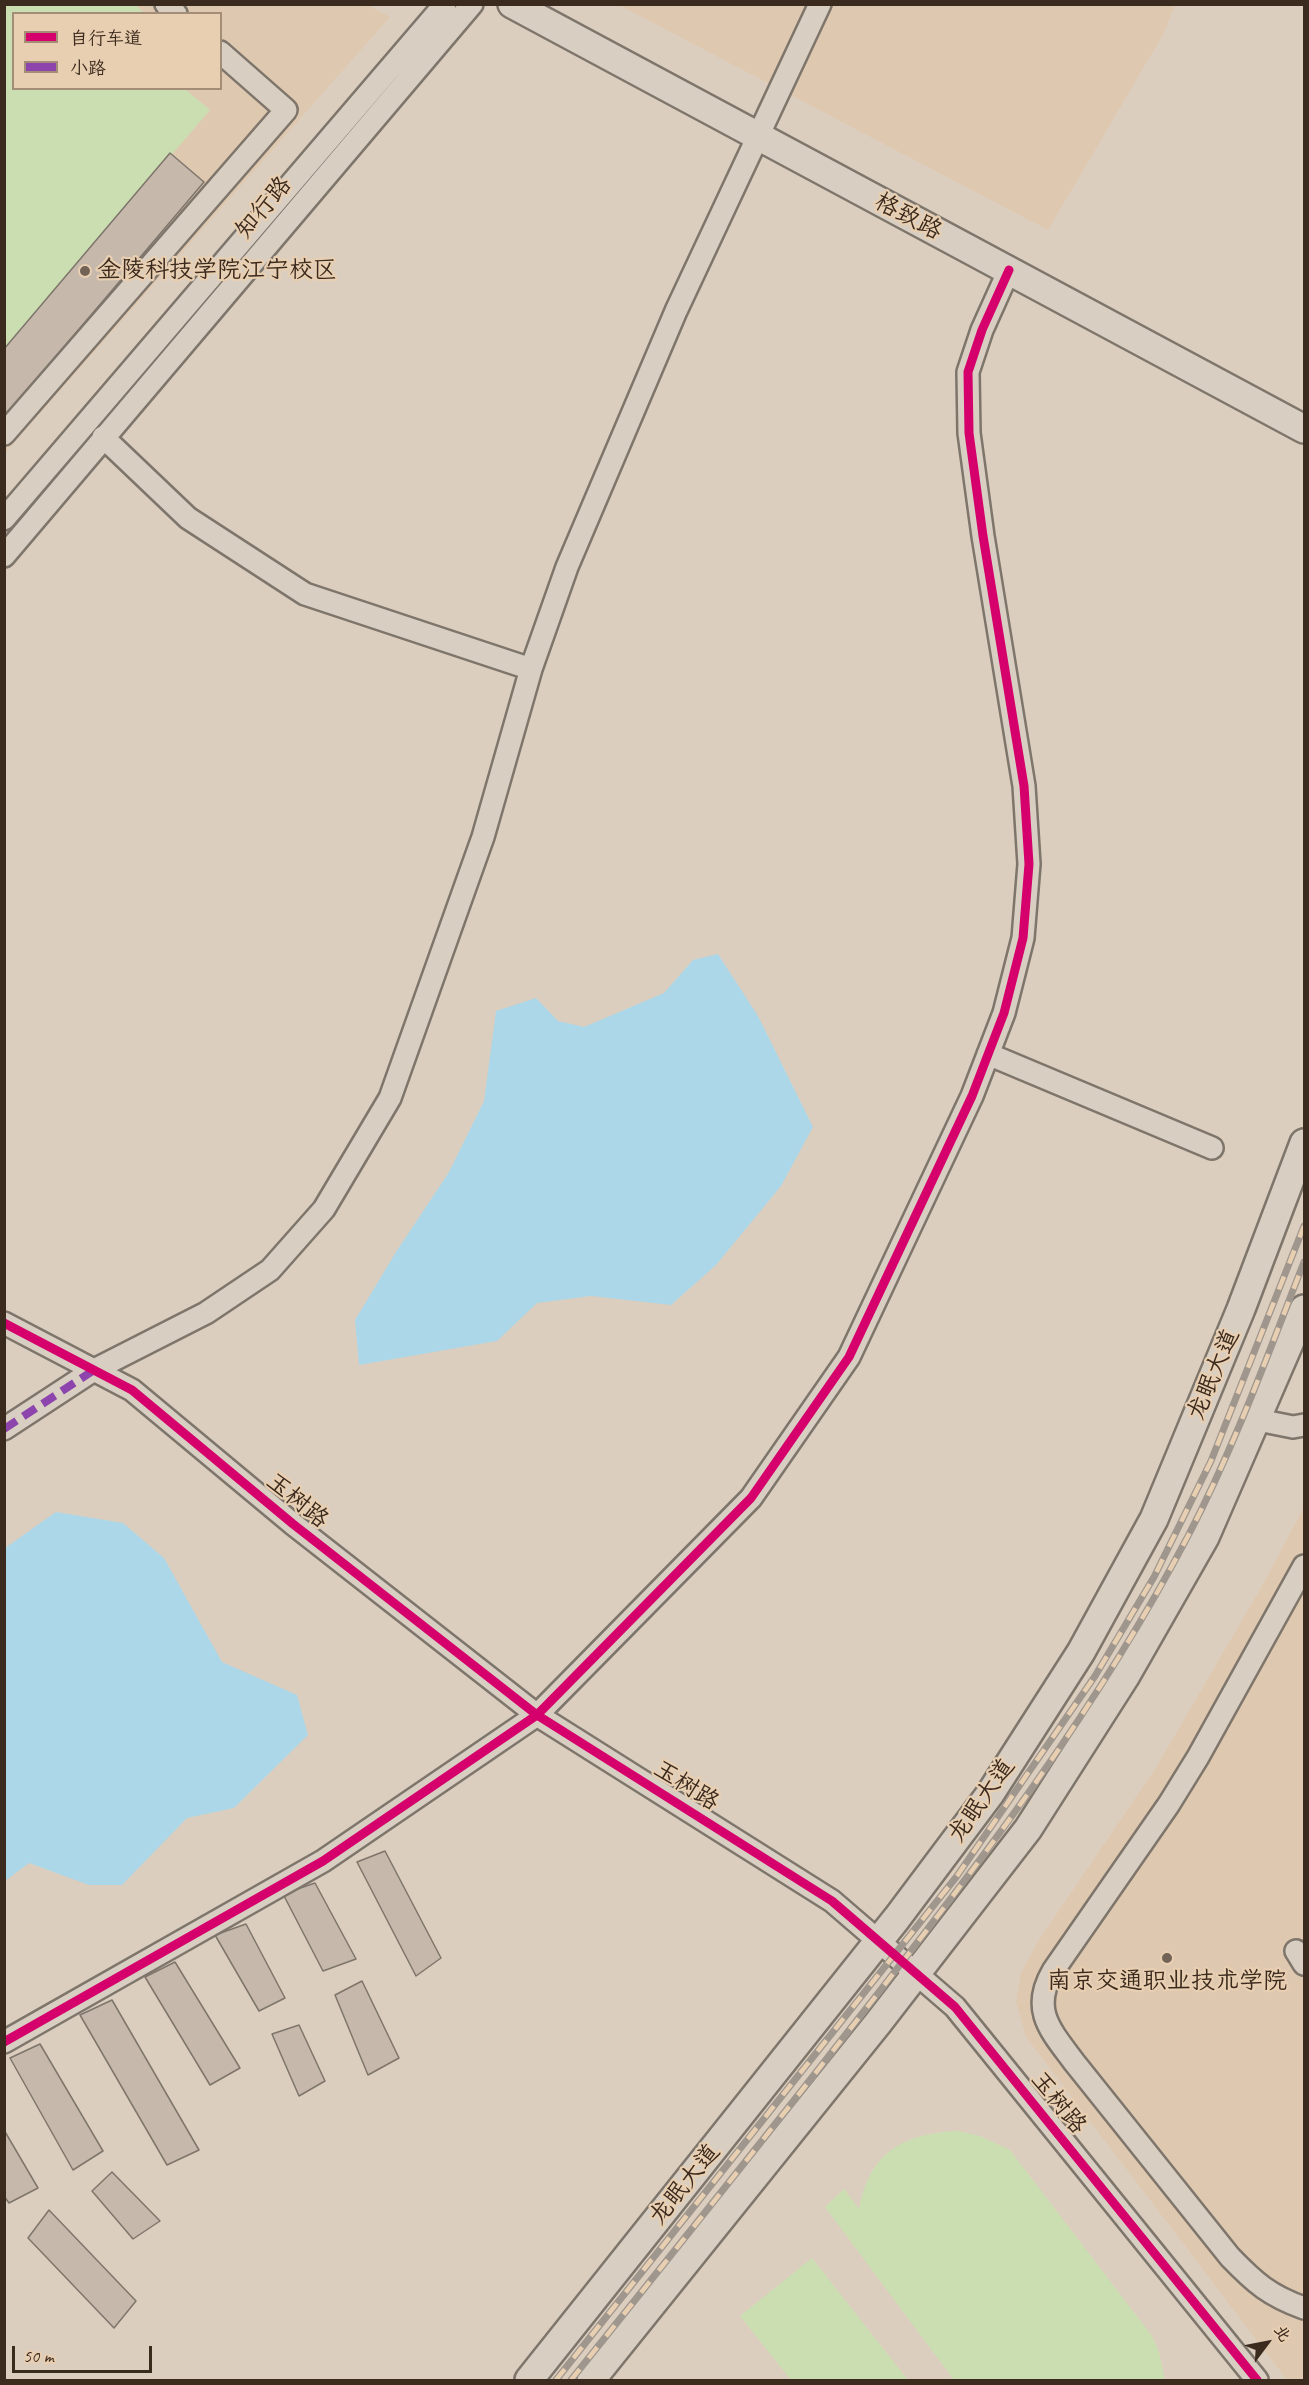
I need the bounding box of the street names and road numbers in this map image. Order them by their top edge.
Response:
street label: 知行路 [230,171,298,245]
street label: 格致路 [869,187,947,247]
street label: 龙眠大道 [1182,1325,1246,1425]
street label: 玉树路 [260,1467,334,1535]
street label: 龙眠大道 [943,1753,1021,1849]
street label: 玉树路 [648,1755,724,1817]
street label: 玉树路 [1024,2066,1092,2140]
street label: 龙眠大道 [644,2139,726,2231]

